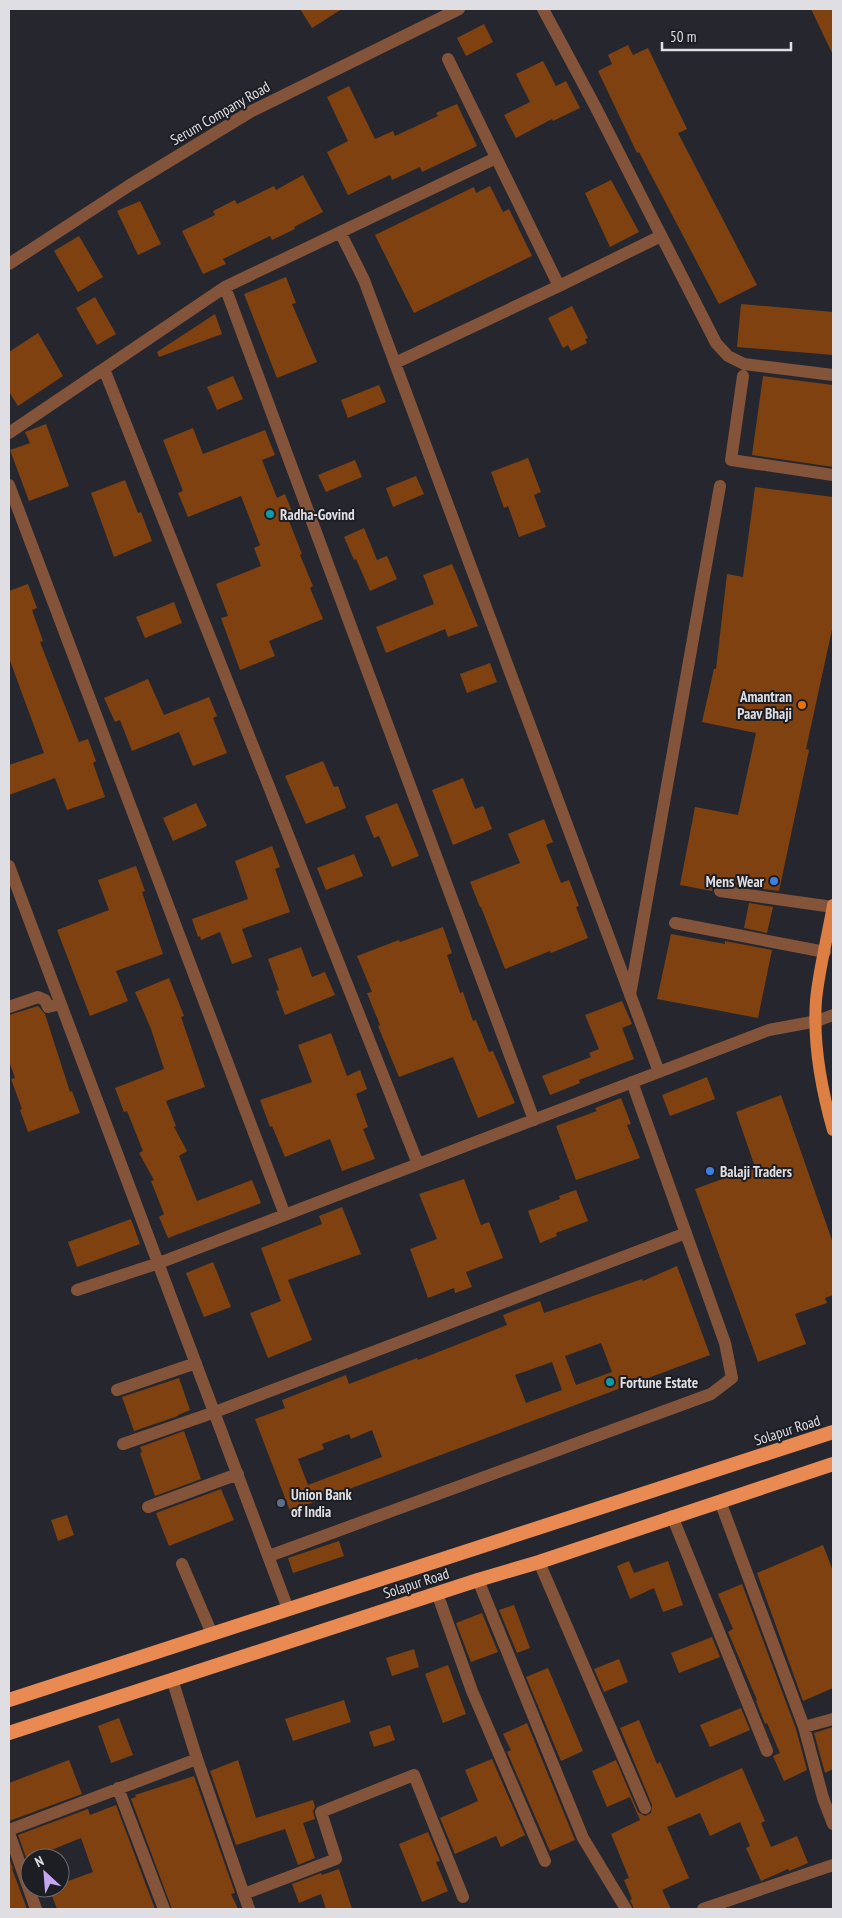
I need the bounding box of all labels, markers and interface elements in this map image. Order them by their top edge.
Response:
scale bar [662,20,791,52]
text: 50 m [670,27,696,46]
street label: Serum Company Road [167,77,273,149]
place label: Radha-Govind [280,505,355,524]
marker: Radha-Govind [264,508,276,520]
place label: Amantran Paav Bhaji [737,687,792,723]
marker: Amantran Paav Bhaji [796,699,808,711]
place label: Mens Wear [706,872,765,891]
marker: Mens Wear [768,875,780,887]
place label: Balaji Traders [720,1162,792,1181]
marker: Balaji Traders [704,1165,716,1177]
place label: Fortune Estate [620,1373,698,1392]
marker: Fortune Estate [604,1376,616,1388]
street label: Solapur Road [752,1410,822,1450]
place label: Union Bank of India [291,1485,353,1521]
marker: Union Bank of India [275,1497,287,1509]
street label: Solapur Road [381,1563,451,1603]
north arrow [20,1848,70,1898]
text: N [32,1852,47,1871]

